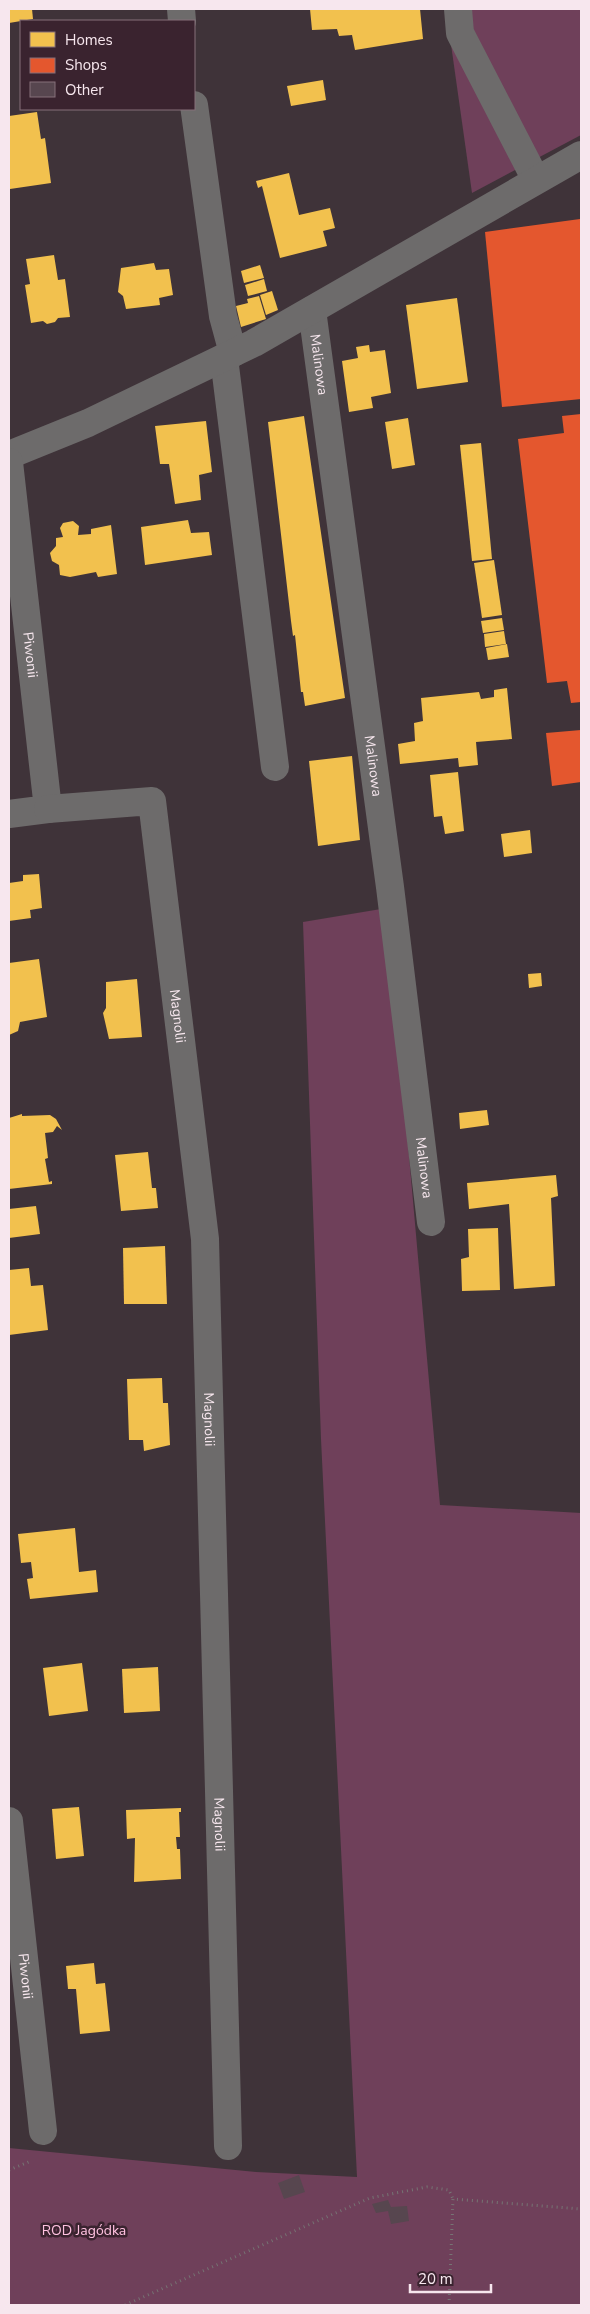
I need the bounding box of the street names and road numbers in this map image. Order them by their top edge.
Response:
street label: Malinowa [306,333,333,396]
street label: Piwonii [19,631,43,679]
street label: Malinowa [360,734,387,798]
street label: Magnolii [165,988,191,1044]
street label: Malinowa [411,1136,438,1199]
street label: Magnolii [199,1392,220,1447]
street label: Magnolii [210,1797,230,1852]
street label: Piwonii [14,1952,38,2000]

